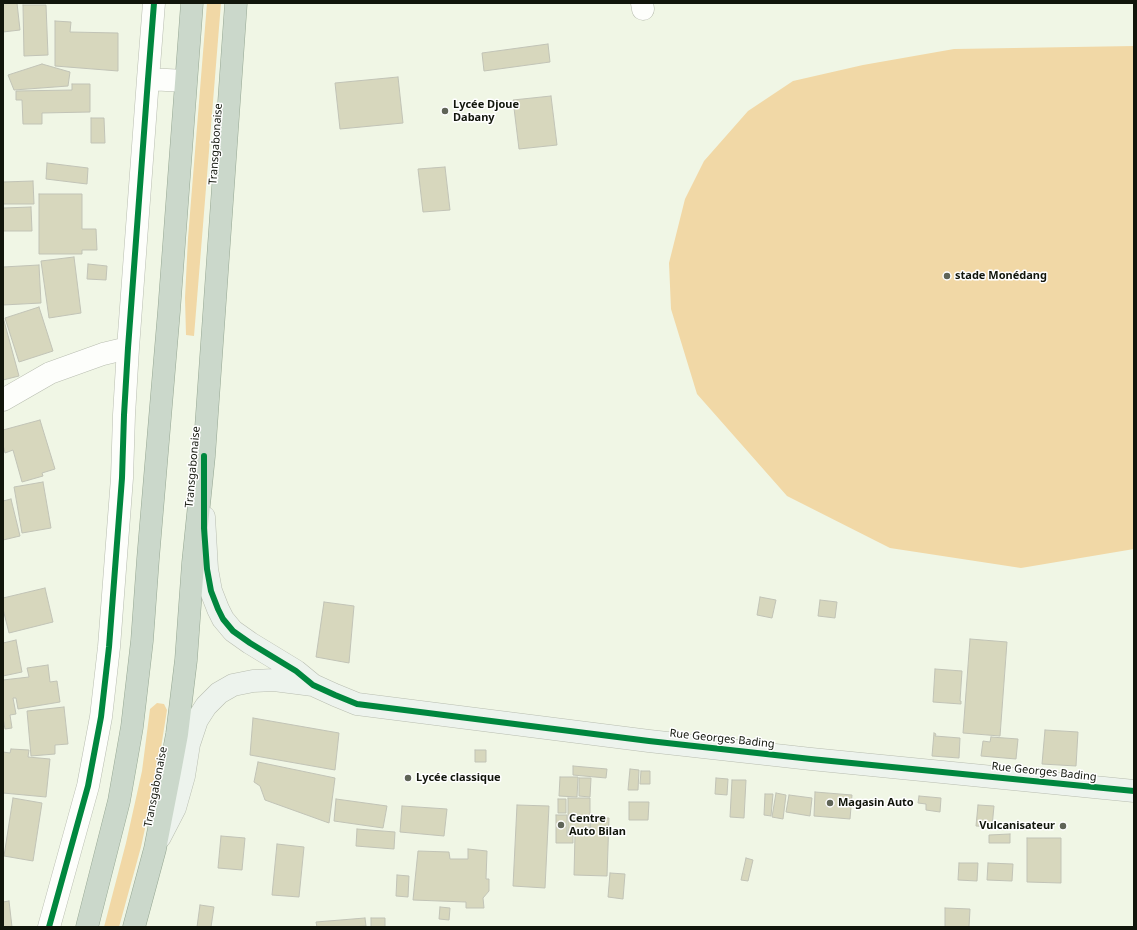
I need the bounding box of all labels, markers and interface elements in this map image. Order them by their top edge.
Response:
place label: Lycée Djoue Dabany [453,98,519,124]
street label: Transgabonaise [207,103,225,185]
marker: Lycée Djoue Dabany [440,106,450,116]
place label: stade Monédang [955,269,1047,283]
marker: stade Monédang [942,271,952,281]
street label: Transgabonaise [183,426,203,508]
street label: Rue Georges Bading [669,727,775,751]
street label: Transgabonaise [142,746,170,828]
street label: Rue Georges Bading [991,760,1097,784]
place label: Lycée classique [416,771,501,785]
marker: Lycée classique [403,773,413,783]
place label: Magasin Auto [838,796,914,810]
marker: Magasin Auto [825,798,835,808]
place label: Centre Auto Bilan [569,812,626,838]
place label: Vulcanisateur [979,819,1055,833]
marker: Centre Auto Bilan [556,820,566,830]
marker: Vulcanisateur [1058,821,1068,831]

